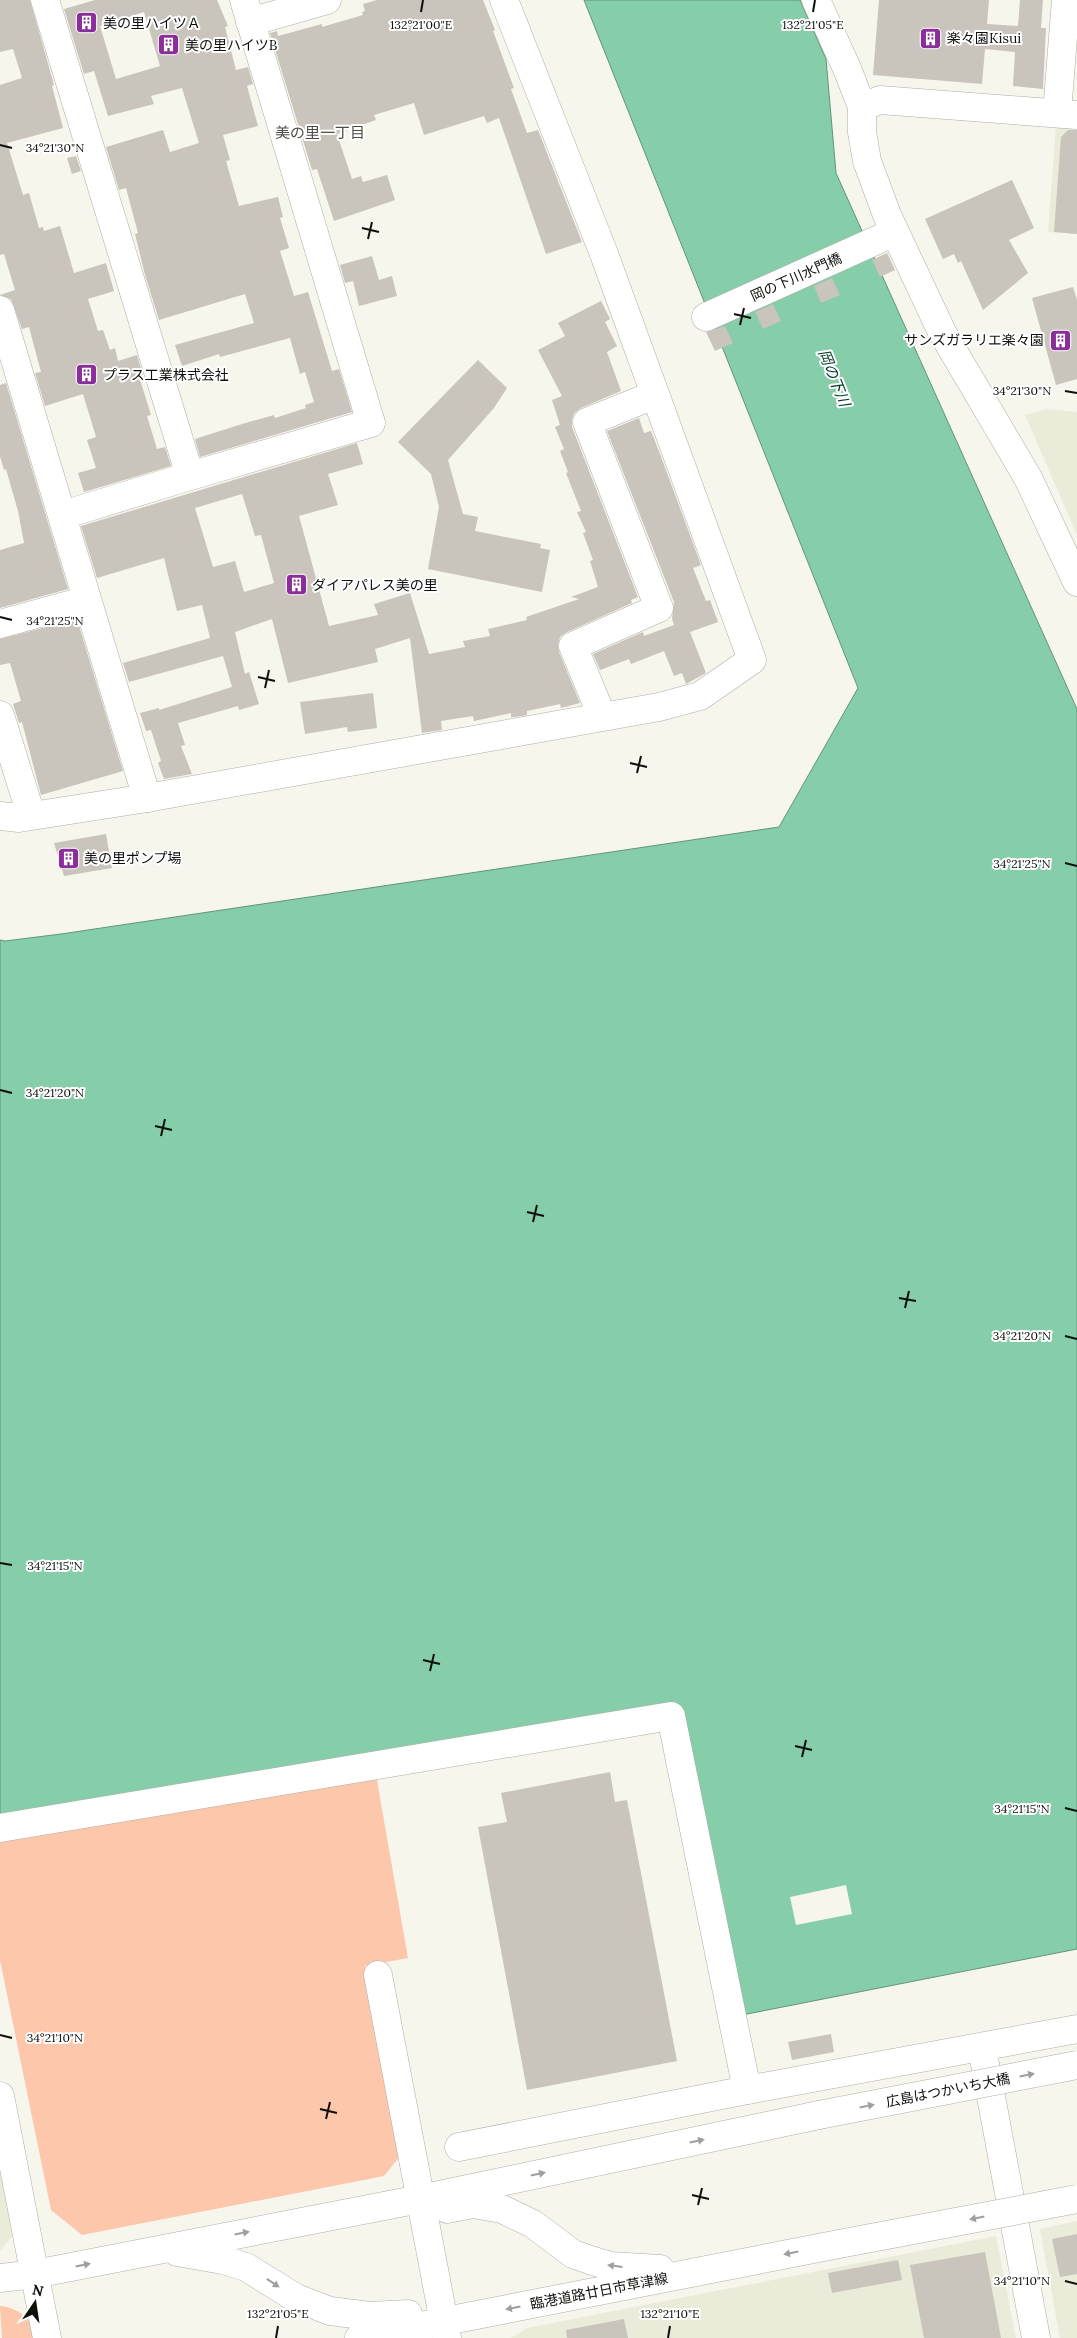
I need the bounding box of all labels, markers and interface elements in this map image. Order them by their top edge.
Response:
building icon: 美の里ハイツＡ [75,11,99,35]
place label: 美の里ハイツＡ [103,14,201,32]
text: 132°21'00"E [390,17,452,32]
text: 132°21'05"E [782,17,844,32]
building icon: 楽々園Kisui [919,26,943,50]
place label: 楽々園Kisui [947,29,1021,47]
building icon: 美の里ハイツB [157,33,181,57]
place label: 美の里ハイツB [185,36,278,54]
district label: 美の里一丁目 [275,123,365,142]
text: 34°21'30"N [26,140,84,155]
street label: 岡の下川水門橋 [748,249,844,305]
building icon: サンズガラリエ楽々園 [1048,328,1072,352]
place label: サンズガラリエ楽々園 [904,331,1044,349]
water label: 岡の下川 [814,346,855,411]
building icon: プラス工業株式会社 [75,363,99,387]
place label: プラス工業株式会社 [103,366,229,384]
text: 34°21'30"N [993,383,1051,398]
building icon: ダイアパレス美の里 [284,573,308,597]
place label: ダイアパレス美の里 [312,576,438,594]
text: 34°21'25"N [26,613,84,628]
building icon: 美の里ポンプ場 [56,846,80,870]
place label: 美の里ポンプ場 [84,849,182,867]
text: 34°21'25"N [993,856,1051,871]
text: 34°21'20"N [26,1085,84,1100]
text: 34°21'20"N [993,1328,1051,1343]
text: 34°21'15"N [27,1558,83,1573]
text: 34°21'15"N [994,1801,1050,1816]
text: 34°21'10"N [27,2030,83,2045]
street label: 広島はつかいち大橋 [884,2069,1012,2111]
one-way arrow [1019,2070,1035,2078]
one-way arrow [860,2101,876,2109]
one-way arrow [690,2136,706,2144]
one-way arrow [531,2170,546,2178]
one-way arrow [970,2214,985,2222]
one-way arrow [235,2229,251,2237]
one-way arrow [783,2250,799,2258]
one-way arrow [75,2261,91,2269]
one-way arrow [606,2262,622,2270]
street label: 臨港道路廿日市草津線 [529,2269,669,2313]
text: 34°21'10"N [994,2273,1050,2288]
north arrow [10,2278,60,2328]
one-way arrow [266,2278,280,2288]
text: N [31,2280,45,2300]
one-way arrow [505,2304,520,2312]
text: 132°21'05"E [247,2306,309,2321]
text: 132°21'10"E [640,2306,700,2321]

